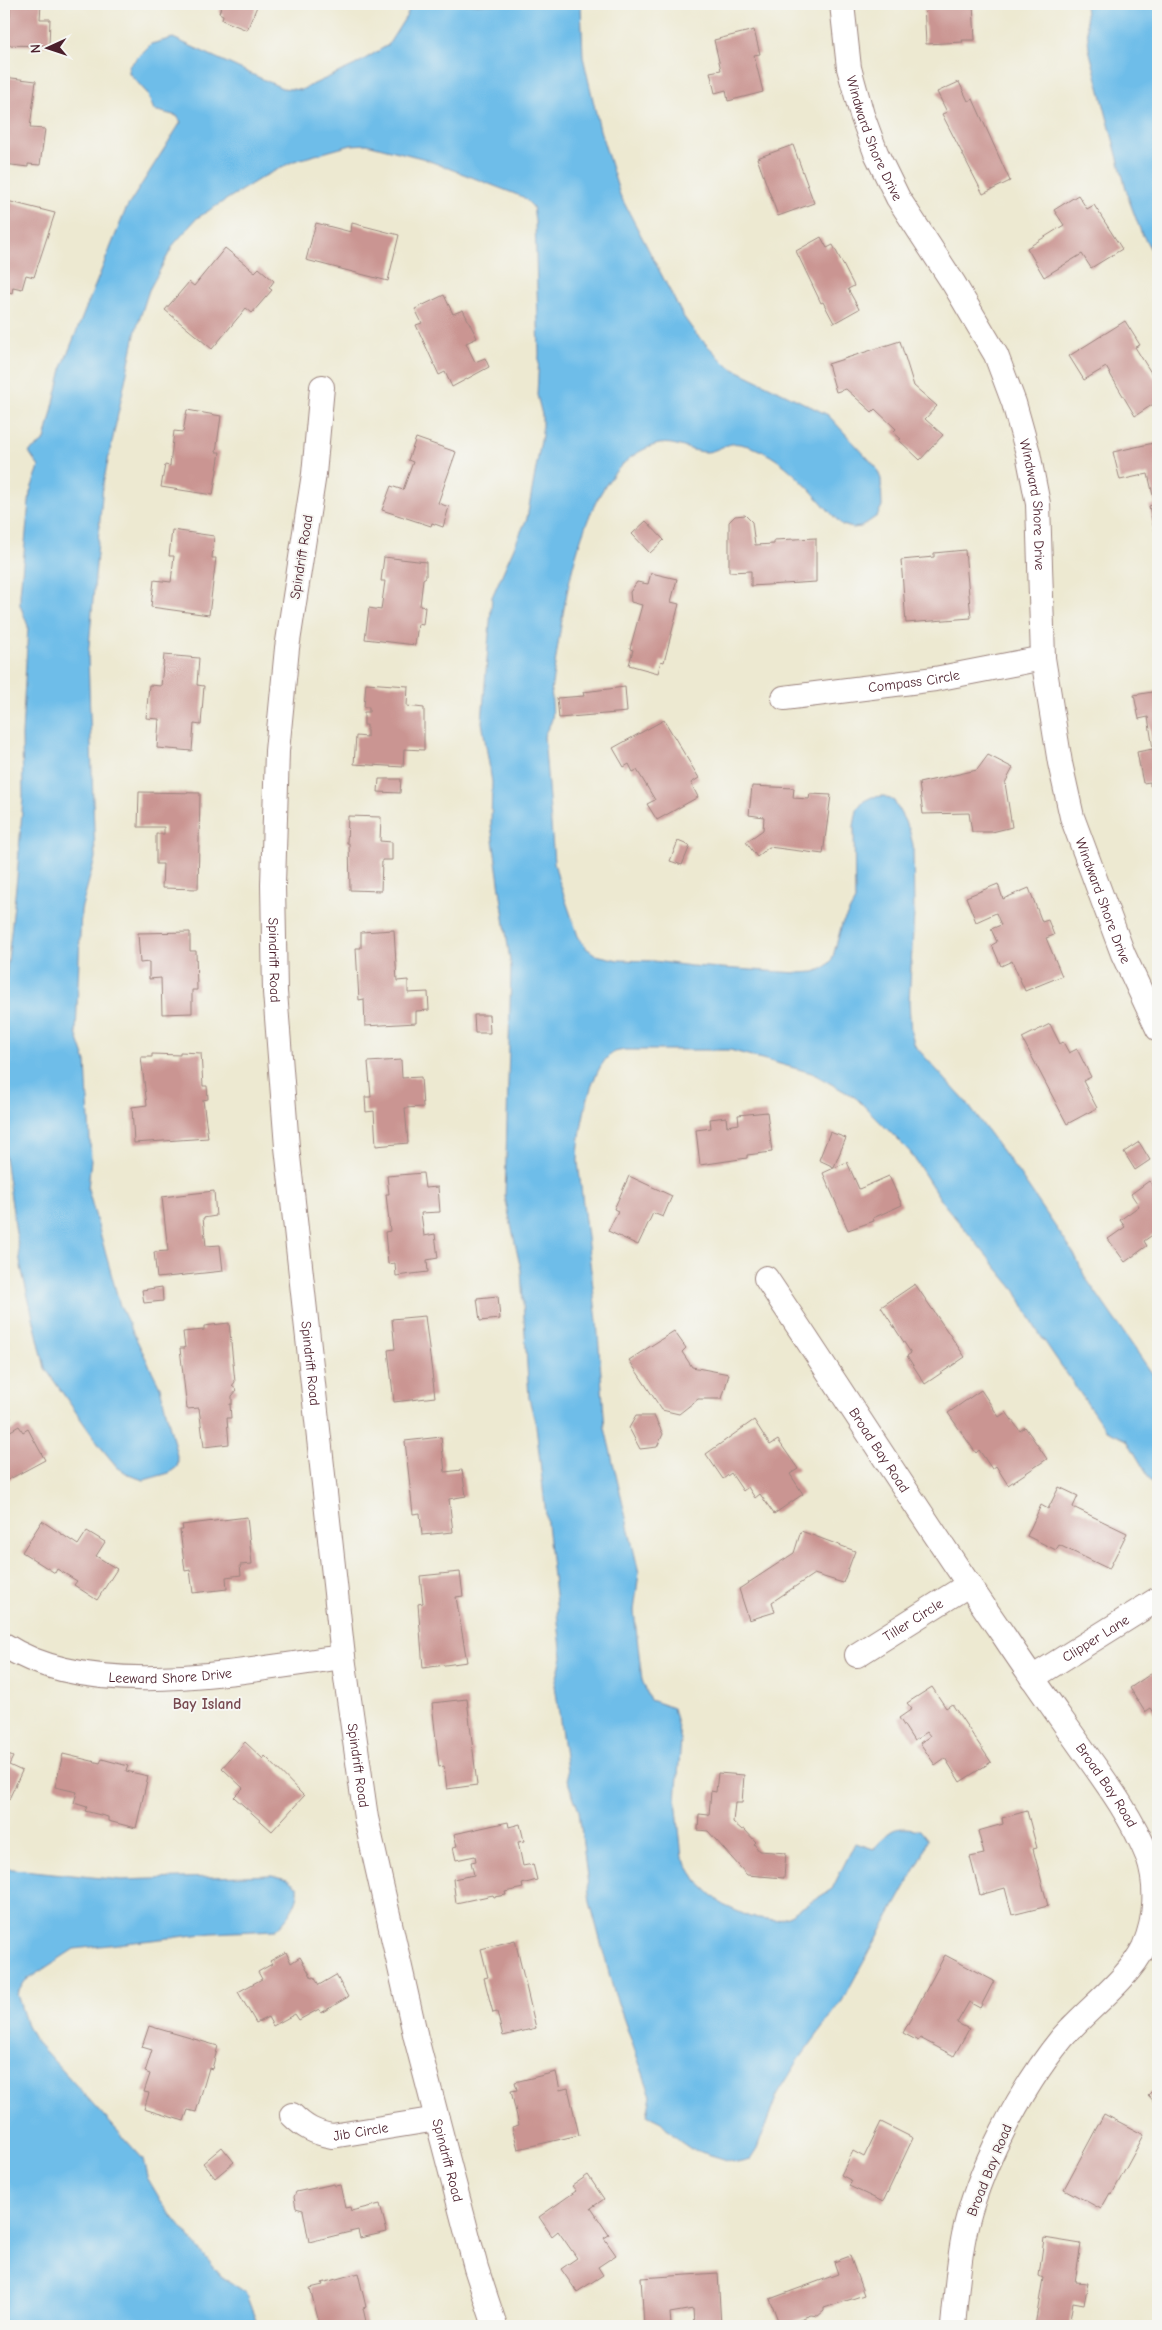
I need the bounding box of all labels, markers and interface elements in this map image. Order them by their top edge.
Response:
north arrow [22,22,72,72]
text: N [27,44,44,54]
street label: Windward Shore Drive [843,74,906,204]
street label: Windward Shore Drive [1015,437,1048,571]
street label: Spindrift Road [286,514,317,600]
street label: Compass Circle [867,666,961,696]
street label: Windward Shore Drive [1072,836,1134,966]
street label: Spindrift Road [265,917,284,1003]
street label: Spindrift Road [297,1320,323,1407]
street label: Broad Bay Road [845,1405,913,1496]
street label: Tiller Circle [880,1595,946,1645]
street label: Clipper Lane [1059,1611,1132,1666]
street label: Leeward Shore Drive [108,1665,233,1687]
district label: Bay Island [173,1695,241,1713]
street label: Spindrift Road [344,1722,372,1809]
street label: Broad Bay Road [1072,1740,1140,1831]
street label: Spindrift Road [428,2117,466,2204]
street label: Jib Circle [332,2119,390,2145]
street label: Broad Bay Road [963,2122,1016,2219]

